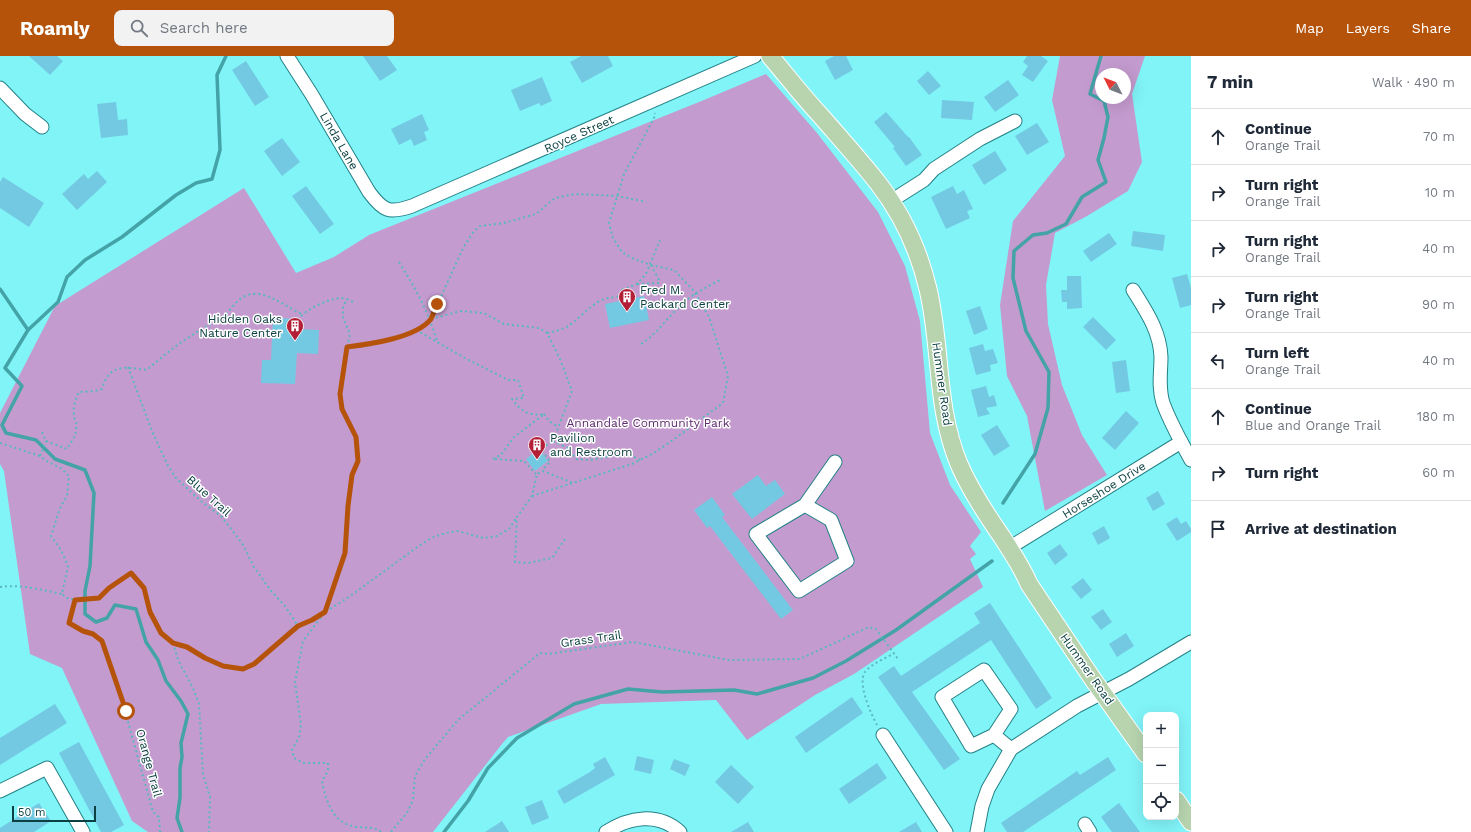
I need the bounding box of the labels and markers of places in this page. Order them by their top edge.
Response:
place label: Fred M. Packard Center [640,283,730,311]
building icon: Fred M. Packard Center [617,287,637,312]
place label: Hidden Oaks Nature Center [199,312,282,340]
building icon: Hidden Oaks Nature Center [285,316,305,341]
place label: Pavilion and Restroom [550,431,632,459]
building icon: Pavilion and Restroom [527,435,547,460]

